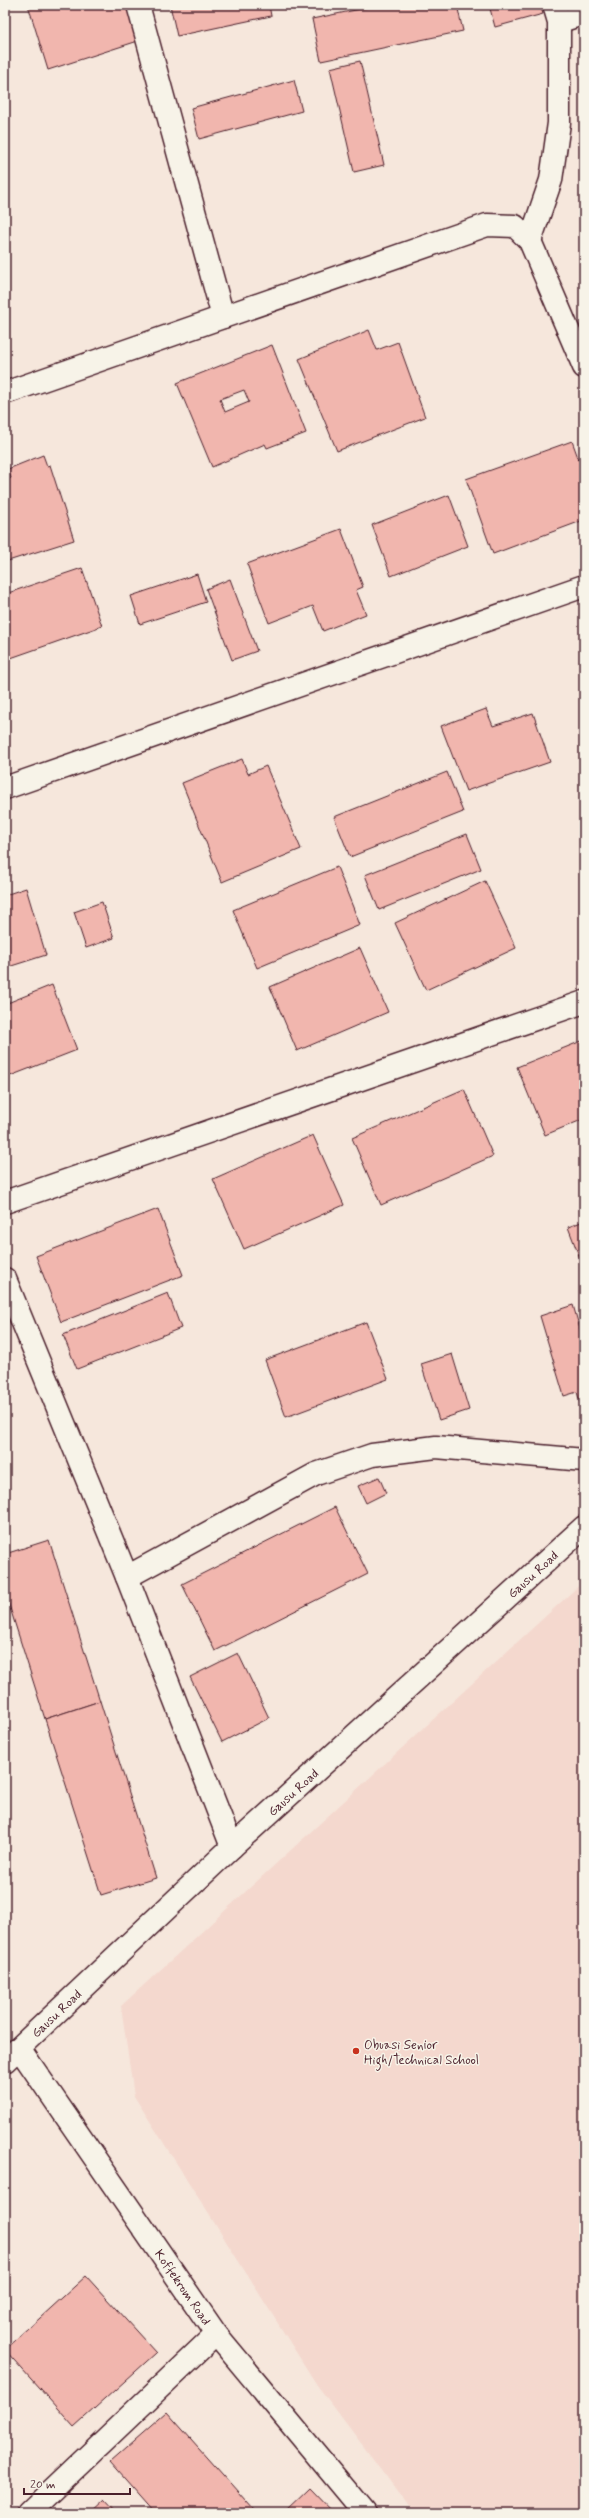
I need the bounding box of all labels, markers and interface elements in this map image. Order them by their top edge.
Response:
street label: Gausu Road [504,1548,562,1602]
street label: Gausu Road [265,1765,323,1820]
street label: Gausu Road [28,1986,86,2042]
place label: Obuasi Senior High/Technical School [364,2037,479,2071]
marker: Obuasi Senior High/Technical School [351,2046,361,2056]
street label: Koffekrom Road [150,2247,214,2329]
scale bar [24,2470,130,2496]
text: 20 m [30,2477,56,2493]

